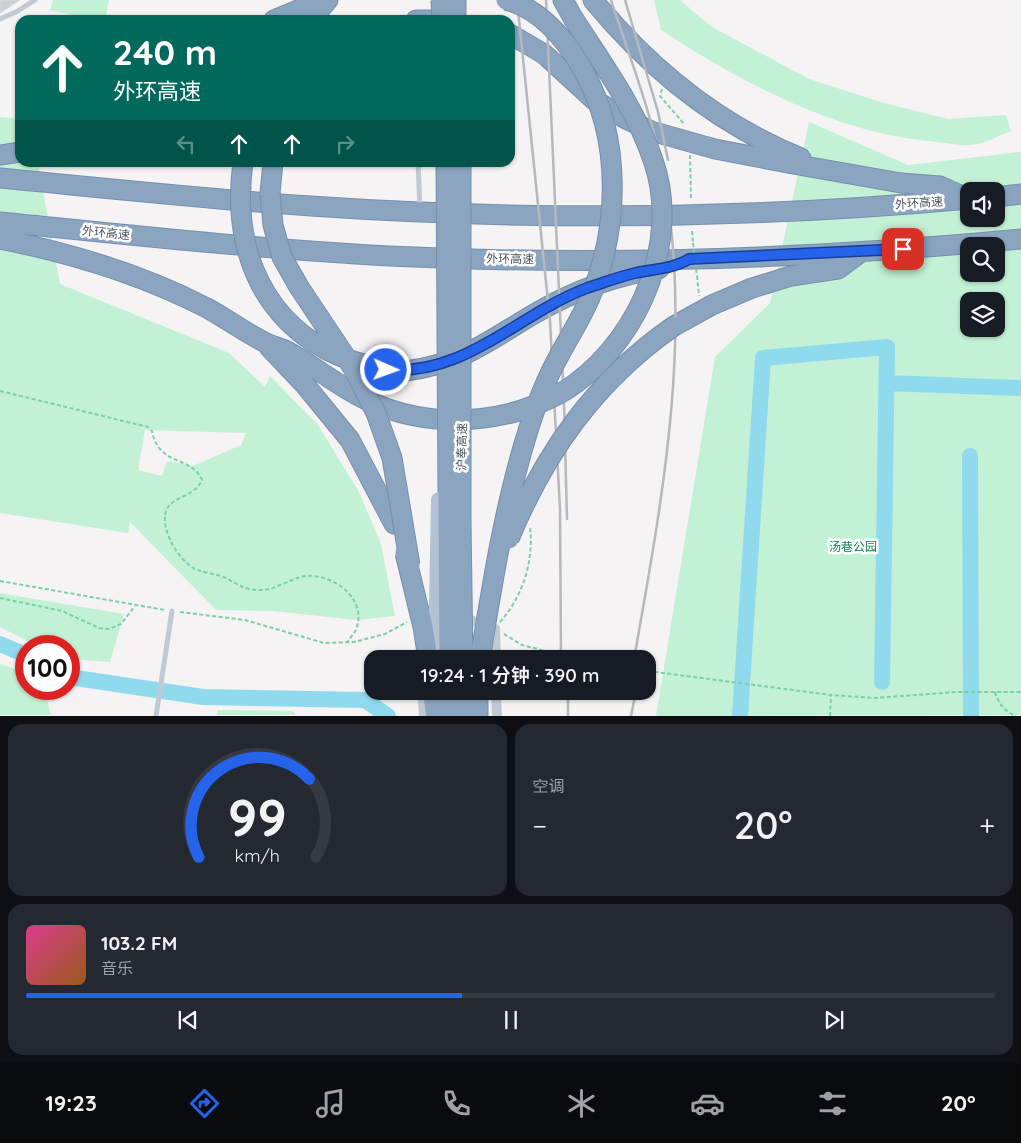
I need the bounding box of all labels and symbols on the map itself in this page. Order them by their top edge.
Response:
street label: 外环高速 [894,193,943,212]
street label: 外环高速 [81,223,131,242]
pin [882,228,924,270]
street label: 外环高速 [486,251,534,266]
position arrow [359,343,411,395]
street label: 沪奉高速 [454,423,469,471]
park label: 汤巷公园 [829,539,877,554]
speed limit sign: 100 [15,635,80,700]

